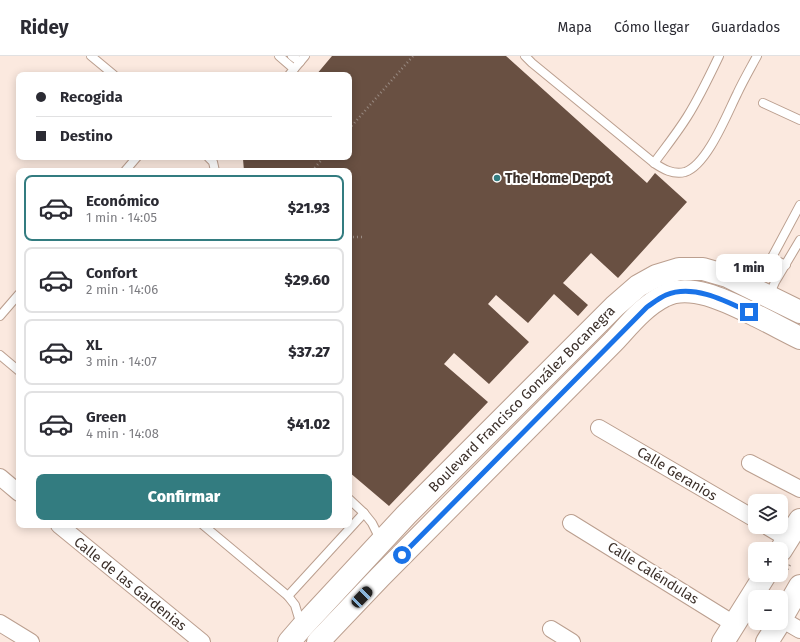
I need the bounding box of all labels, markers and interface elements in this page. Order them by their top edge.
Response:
text: Ridey [20,16,69,39]
text: Mapa [558,19,592,36]
text: Cómo llegar [614,19,689,36]
text: Guardados [711,19,780,36]
text: Recogida [60,88,123,106]
text: Destino [60,127,113,145]
place label: The Home Depot [505,170,611,187]
marker: The Home Depot [492,173,502,183]
icon: car [38,190,74,226]
text: Económico [86,192,159,210]
text: $21.93 [288,199,330,217]
text: 1 min · 14:05 [86,210,157,225]
callout: 1 min [716,254,782,282]
text: 1 min [733,260,765,275]
icon: car [38,262,74,298]
text: Confort [86,264,138,282]
text: $29.60 [285,271,330,289]
text: 2 min · 14:06 [86,282,158,297]
street label: Boulevard Francisco González Bocanegra [425,302,619,496]
route end [740,303,758,321]
icon: car [38,334,74,370]
text: XL [86,336,102,354]
text: $37.27 [288,343,330,361]
text: 3 min · 14:07 [86,354,157,369]
icon: car [38,406,74,442]
text: Green [86,408,126,426]
text: $41.02 [287,415,330,433]
text: 4 min · 14:08 [86,426,159,441]
street label: Calle Geranios [634,443,721,505]
button: Confirmar [36,474,332,520]
map controls [748,494,788,630]
button: layers [748,494,788,534]
street label: Calle de las Gardenias [70,533,190,635]
street label: Calle Caléndulas [604,538,702,608]
button: + [748,542,788,582]
route start [393,546,411,564]
car [349,584,375,610]
button: − [748,590,788,630]

